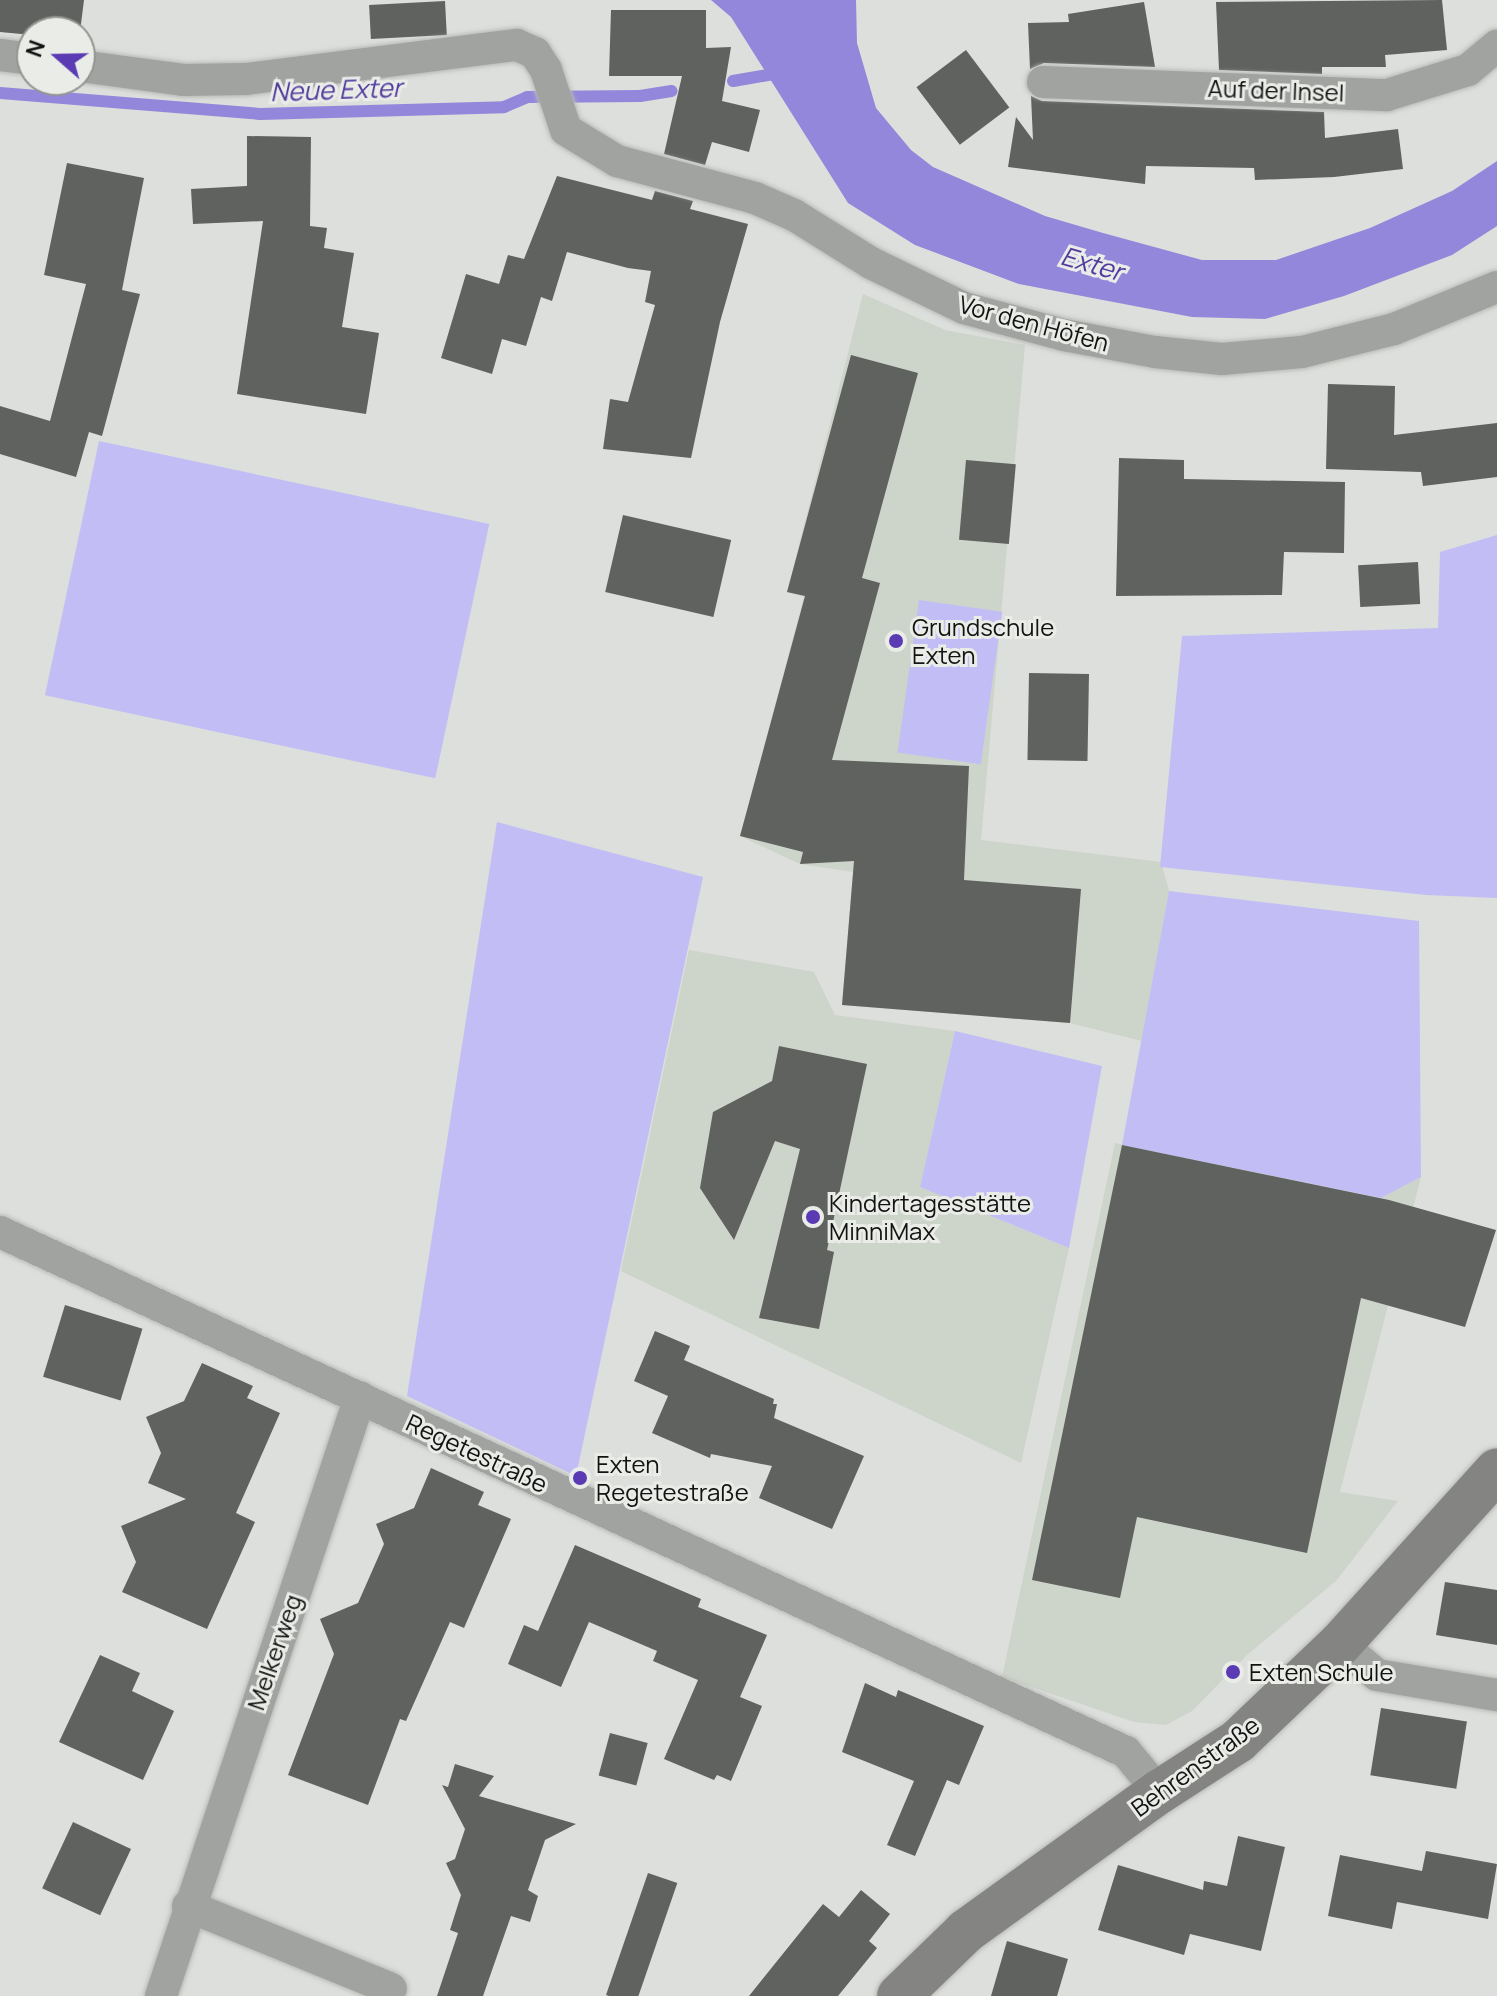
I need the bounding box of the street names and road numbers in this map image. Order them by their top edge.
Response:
street label: Auf der Insel [1207,73,1345,107]
street label: Vor den Höfen [956,289,1112,357]
street label: Regetestraße [402,1408,552,1498]
street label: Melkerweg [241,1590,307,1714]
street label: Behrenstraße [1125,1710,1265,1822]

